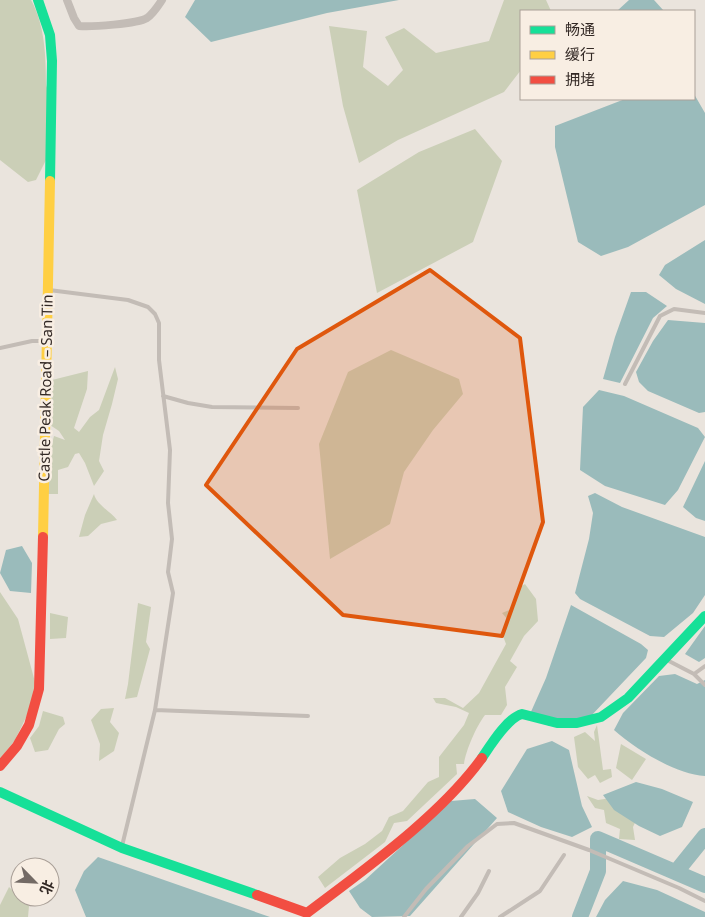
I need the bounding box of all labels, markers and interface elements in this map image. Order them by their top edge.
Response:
legend [520,10,695,100]
text: 畅通 [565,19,595,39]
text: 缓行 [565,44,595,64]
text: 拥堵 [565,69,595,89]
street label: Castle Peak Road – San Tin [33,294,57,482]
north arrow [10,857,60,907]
text: 北 [36,877,59,898]

